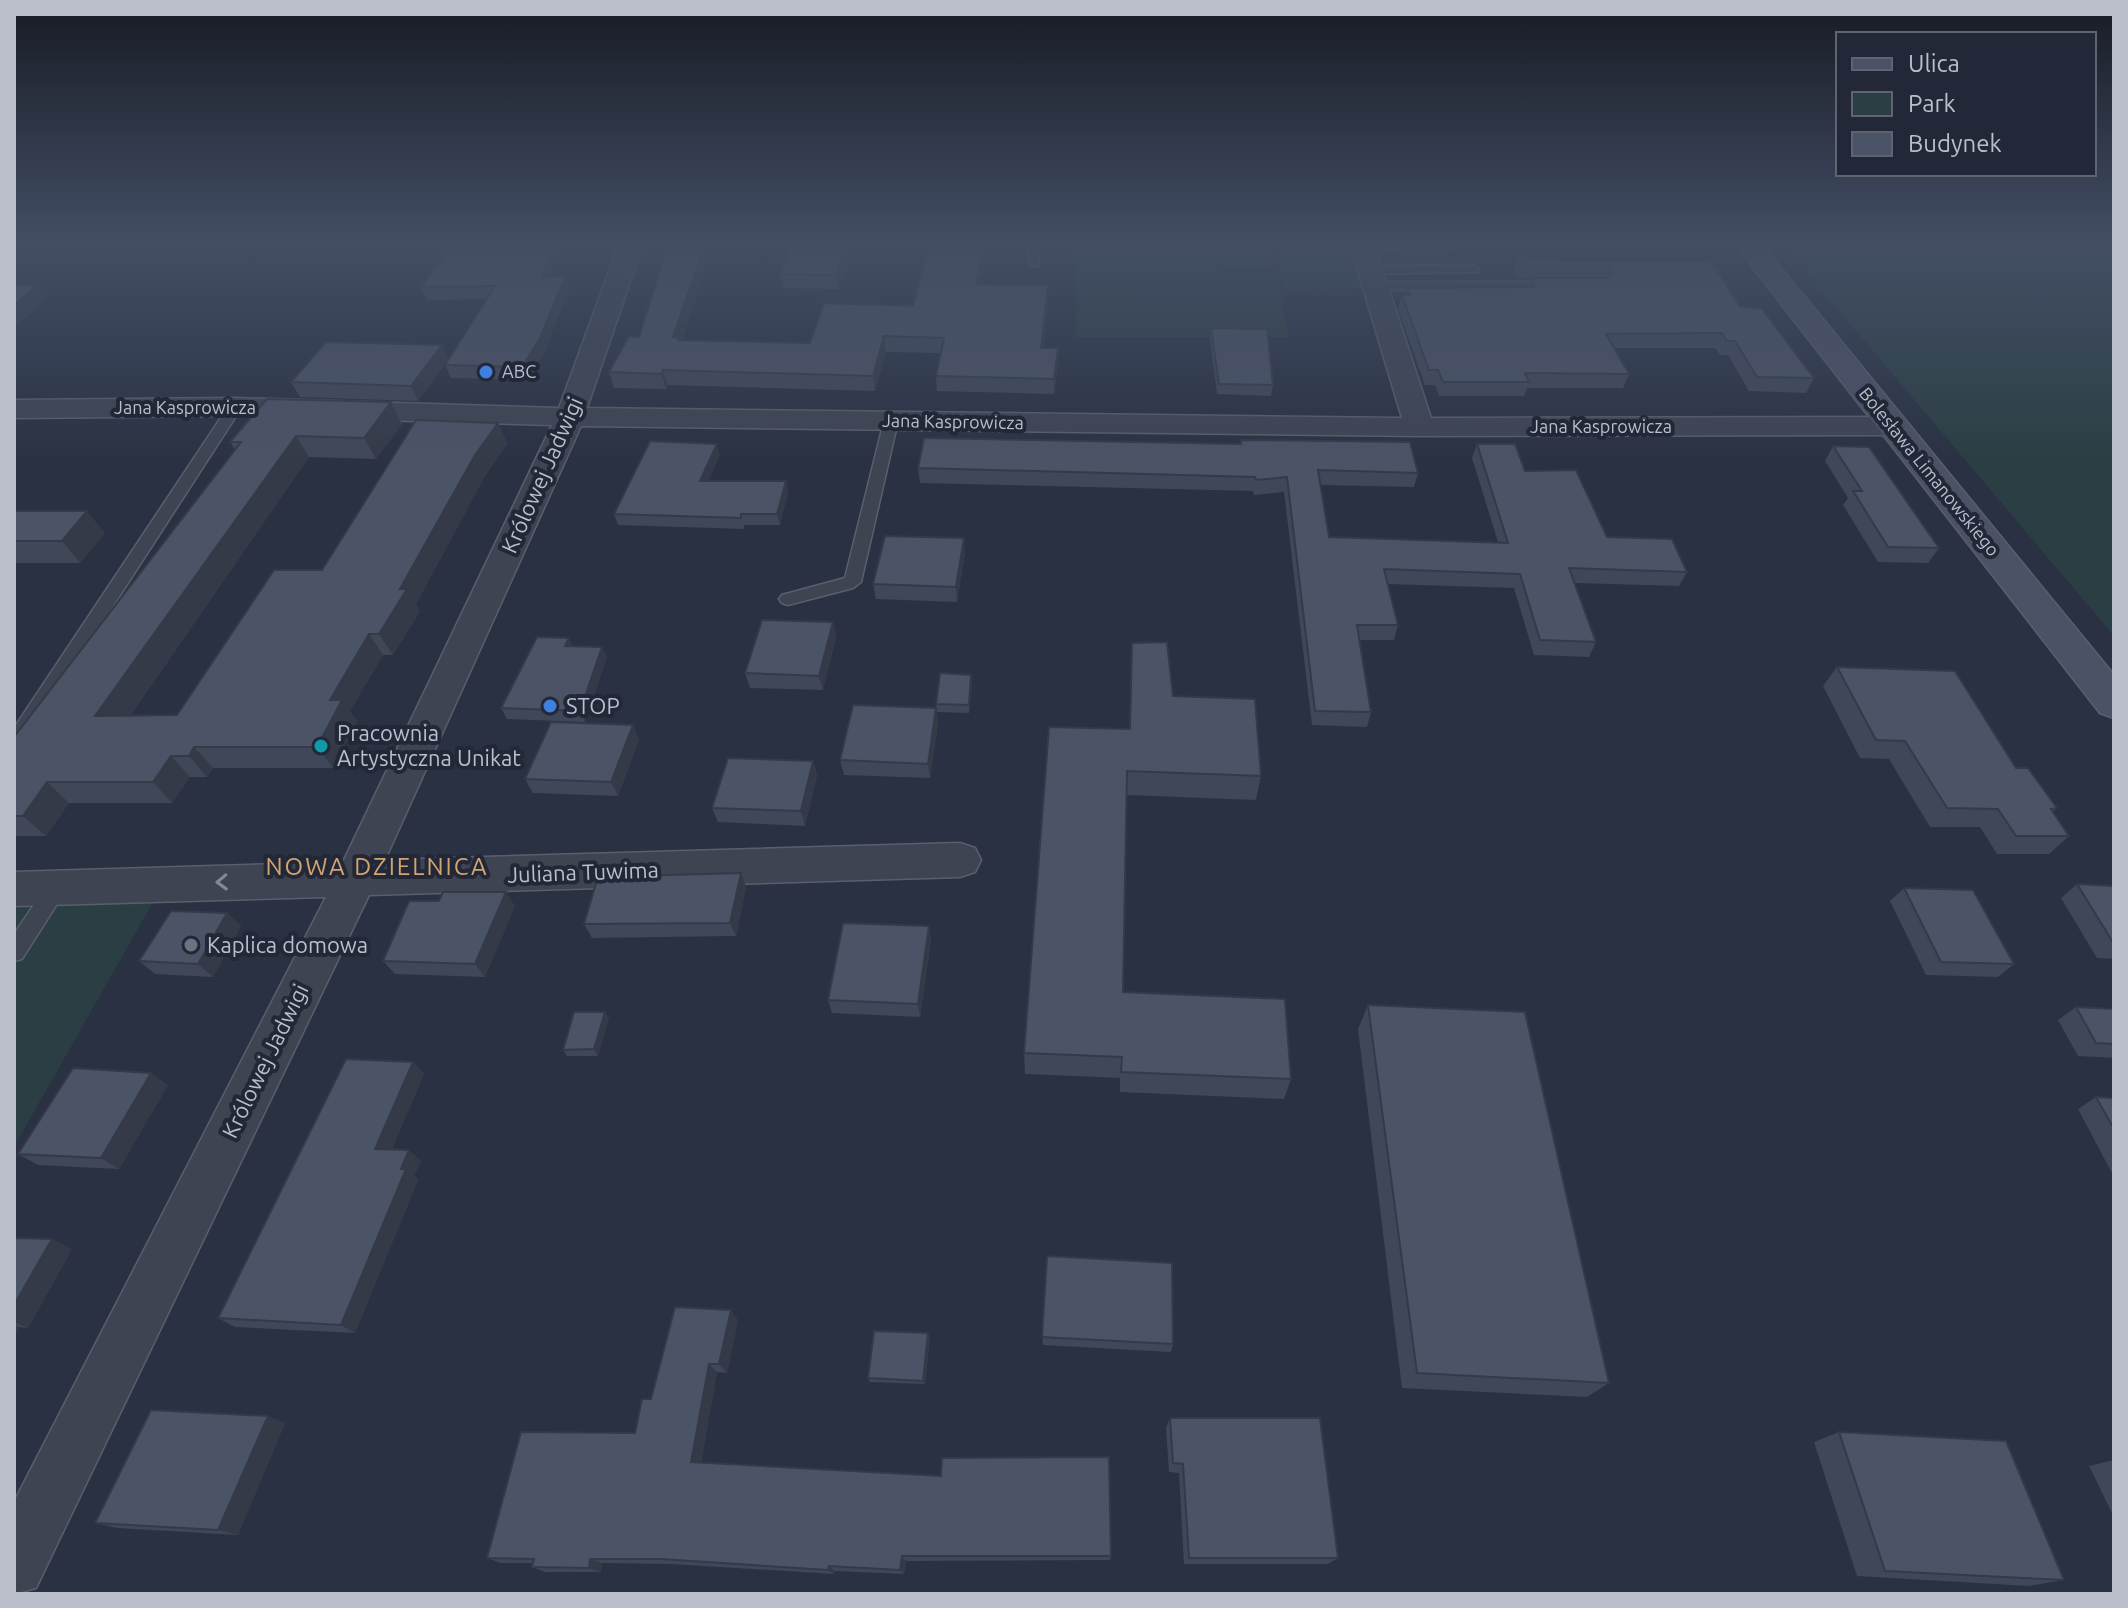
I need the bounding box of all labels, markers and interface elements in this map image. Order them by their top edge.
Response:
legend [1836,32,2096,176]
text: Ulica [1908,50,1960,77]
text: Park [1908,90,1956,117]
text: Budynek [1908,130,2002,157]
place label: ABC [502,361,536,381]
marker: ABC [477,363,495,381]
street label: Bolesława Limanowskiego [1856,383,2004,560]
street label: Królowej Jadwigi [496,393,587,557]
street label: Jana Kasprowicza [114,397,256,417]
street label: Jana Kasprowicza [882,410,1024,432]
street label: Jana Kasprowicza [1530,416,1672,436]
place label: STOP [566,693,620,718]
marker: STOP [541,697,559,715]
place label: Pracownia Artystyczna Unikat [337,720,521,770]
marker: Pracownia Artystyczna Unikat [312,737,330,755]
district label: NOWA DZIELNICA [265,853,489,880]
street label: Juliana Tuwima [507,856,659,887]
one-way arrow [215,874,228,891]
place label: Kaplica domowa [207,932,368,957]
marker: Kaplica domowa [182,936,200,954]
street label: Królowej Jadwigi [216,980,313,1142]

